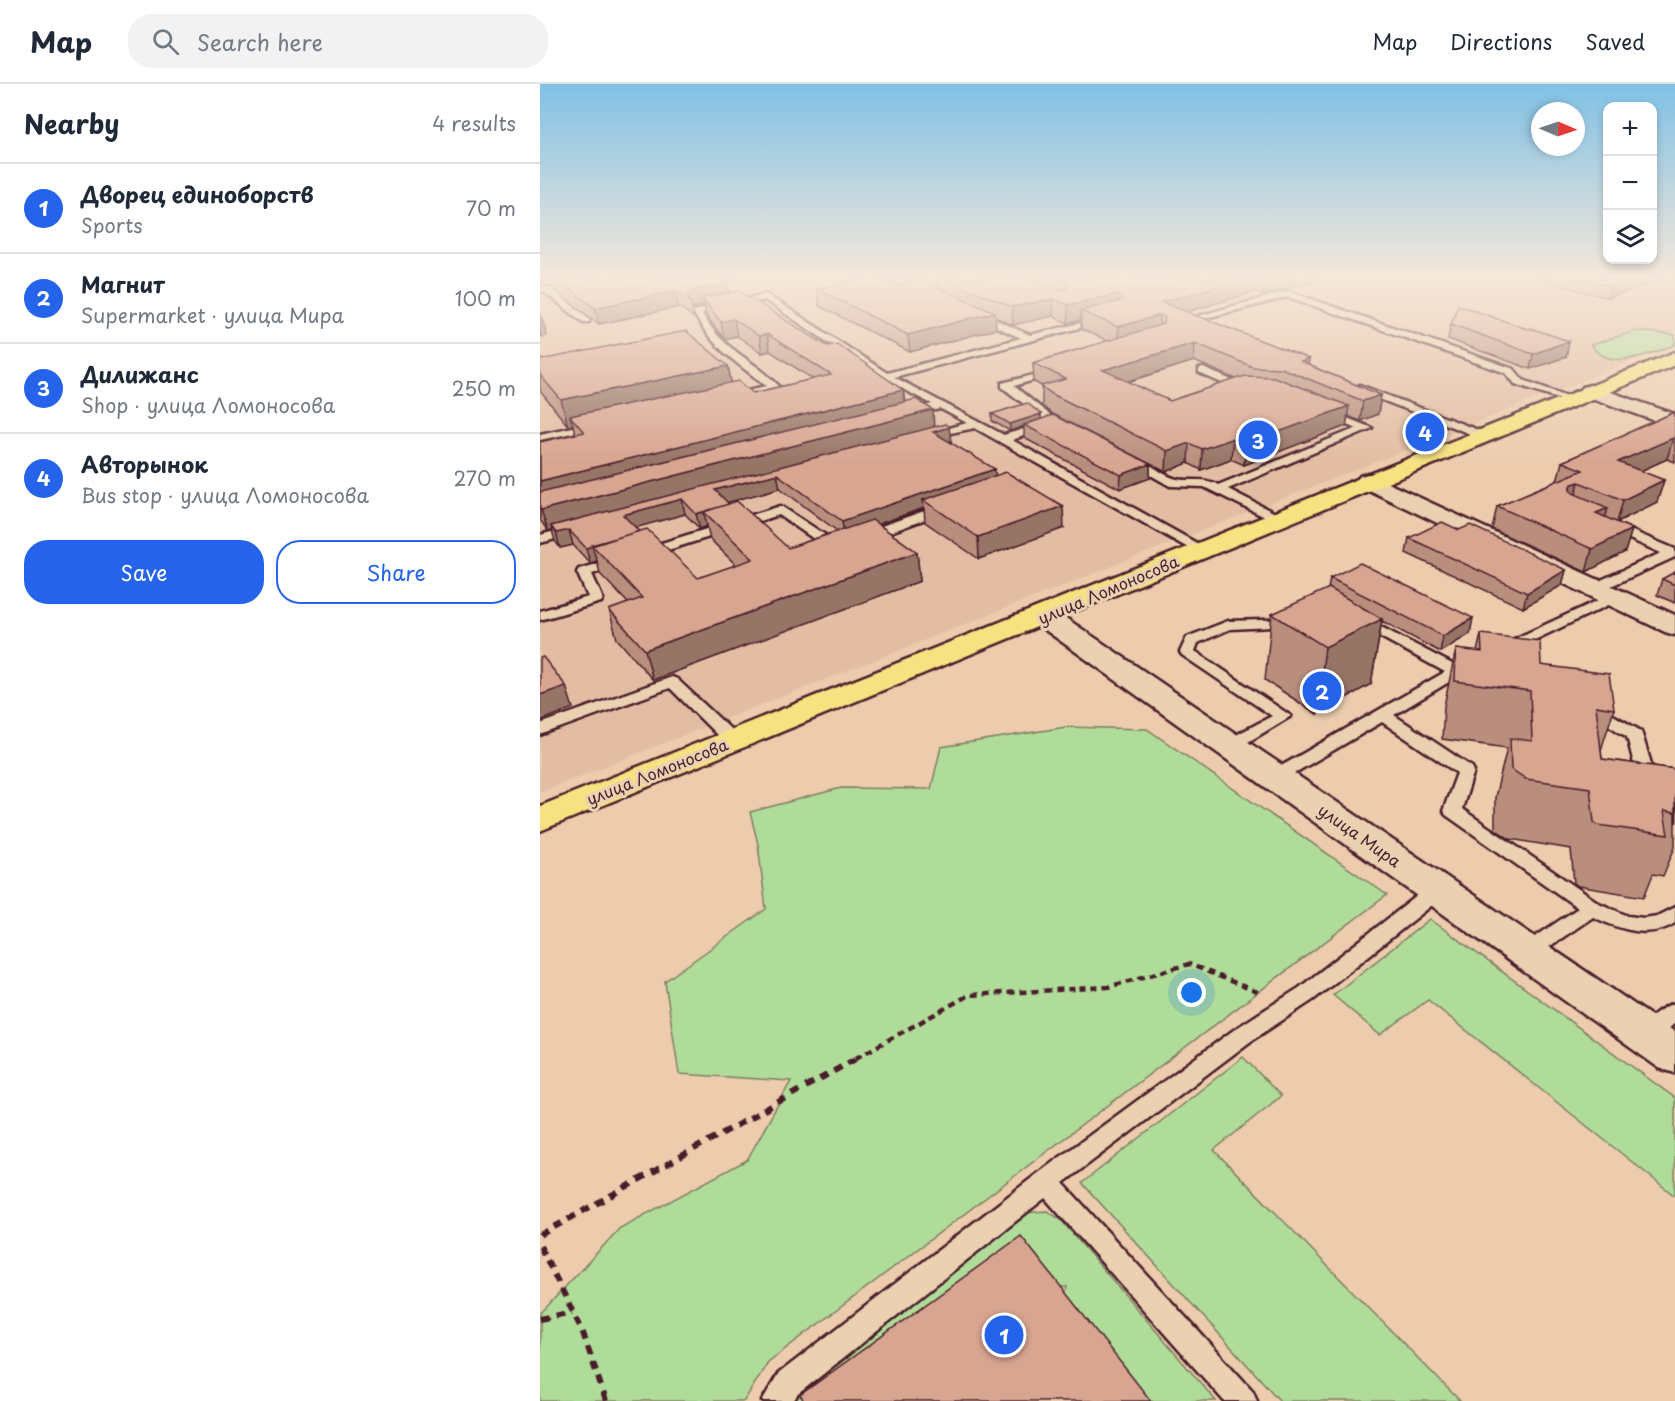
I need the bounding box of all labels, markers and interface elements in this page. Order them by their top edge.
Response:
search box [128,14,548,68]
text: Map [30,20,92,63]
icon: search [149,25,182,58]
text: Search here [197,25,323,58]
text: Map [1372,25,1417,57]
text: Directions [1450,25,1552,57]
text: Saved [1585,25,1645,57]
north arrow [1531,102,1585,156]
map controls [1603,102,1657,264]
button: + [1603,102,1657,156]
text: Nearby [24,104,119,143]
text: 4 results [432,108,516,138]
button: − [1603,156,1657,210]
text: Дворец единоборств [81,177,314,210]
text: 1 [39,193,48,223]
text: 70 m [466,193,516,223]
text: Sports [81,210,143,240]
button: layers [1603,210,1657,264]
text: Магнит [81,267,165,300]
text: 2 [36,283,51,313]
text: 100 m [455,283,516,313]
text: Supermarket · улица Мира [81,300,344,330]
text: Дилижанс [81,357,199,390]
text: 3 [37,373,50,403]
text: 250 m [452,373,516,403]
text: Shop · улица Ломоносова [81,390,335,420]
pin: 4 [1406,410,1444,454]
pin: 3 [1238,418,1278,462]
text: Авторынок [81,447,208,480]
text: 4 [37,463,50,493]
text: 270 m [453,463,516,493]
text: Bus stop · улица Ломоносова [81,480,369,510]
button: Save [24,540,264,604]
button: Share [276,540,516,604]
street label: улица Ломоносова [1034,548,1182,630]
pin: 2 [1302,668,1342,714]
street label: улица Ломоносова [583,732,731,810]
street label: улица Мира [1314,798,1406,872]
your location [1177,978,1206,1007]
pin: 1 [984,1312,1024,1358]

